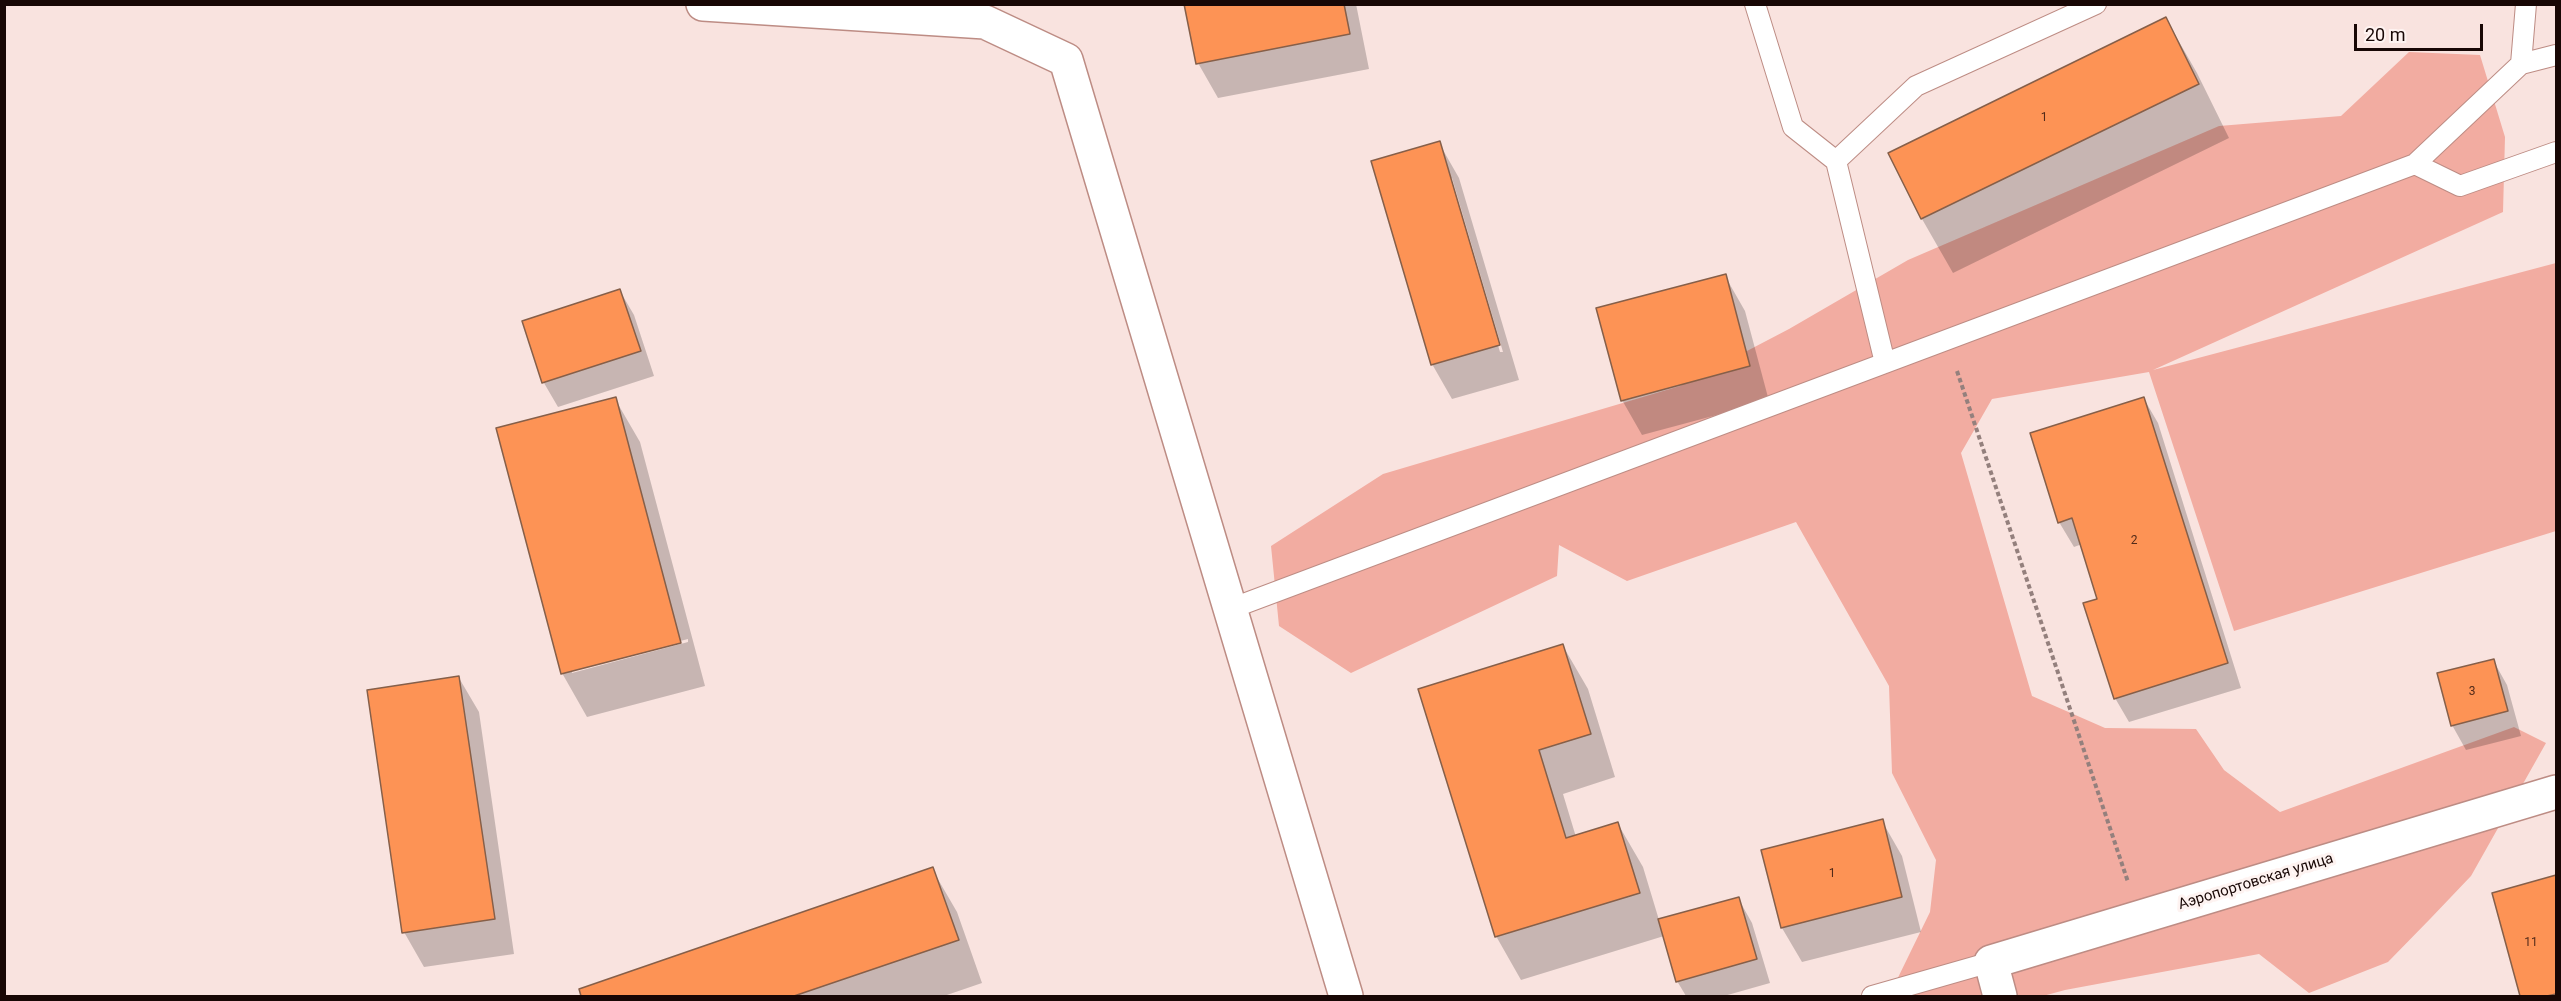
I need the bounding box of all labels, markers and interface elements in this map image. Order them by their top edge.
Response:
scale bar [2357,12,2486,50]
text: 20 m [2365,24,2405,45]
house number: 1 [2041,111,2047,125]
house number: 2 [2131,534,2137,548]
house number: 3 [2469,685,2475,699]
street label: Аэропортовская улица [2176,850,2336,914]
house number: 1 [1829,867,1835,881]
house number: 11 [2524,936,2538,950]

